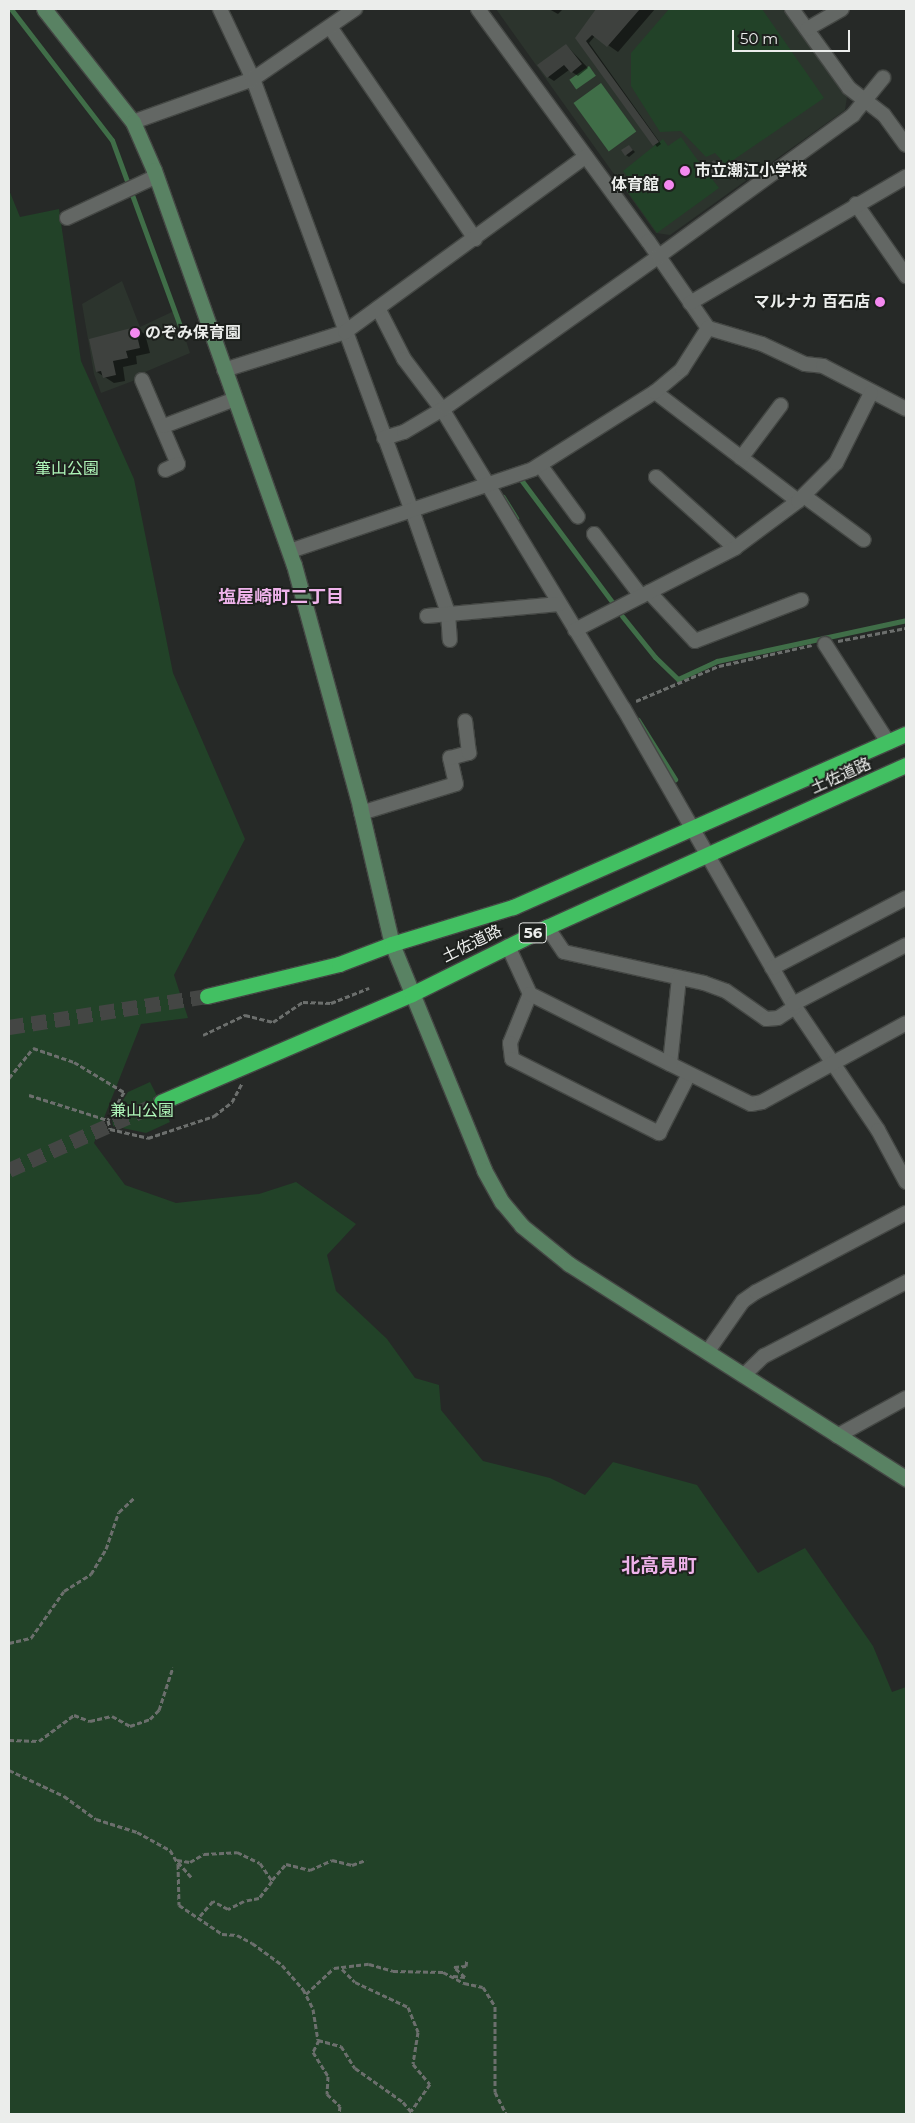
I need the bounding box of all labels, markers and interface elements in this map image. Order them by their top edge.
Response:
scale bar [735,20,852,52]
text: 50 m [740,29,778,48]
place label: 市立潮江小学校 [695,161,807,181]
marker: 市立潮江小学校 [679,165,691,177]
place label: 体育館 [611,175,659,195]
marker: 体育館 [663,179,675,191]
place label: マルナカ 百石店 [753,292,870,312]
marker: マルナカ 百石店 [874,296,886,308]
place label: のぞみ保育園 [145,323,241,343]
marker: のぞみ保育園 [129,327,141,339]
park label: 筆山公園 [35,459,99,479]
district label: 塩屋崎町二丁目 [218,586,344,608]
street label: 土佐道路 [808,754,874,798]
road number: 56 [518,920,548,946]
street label: 土佐道路 [439,921,505,967]
park label: 兼山公園 [110,1101,174,1121]
district label: 北高見町 [621,1555,697,1577]

